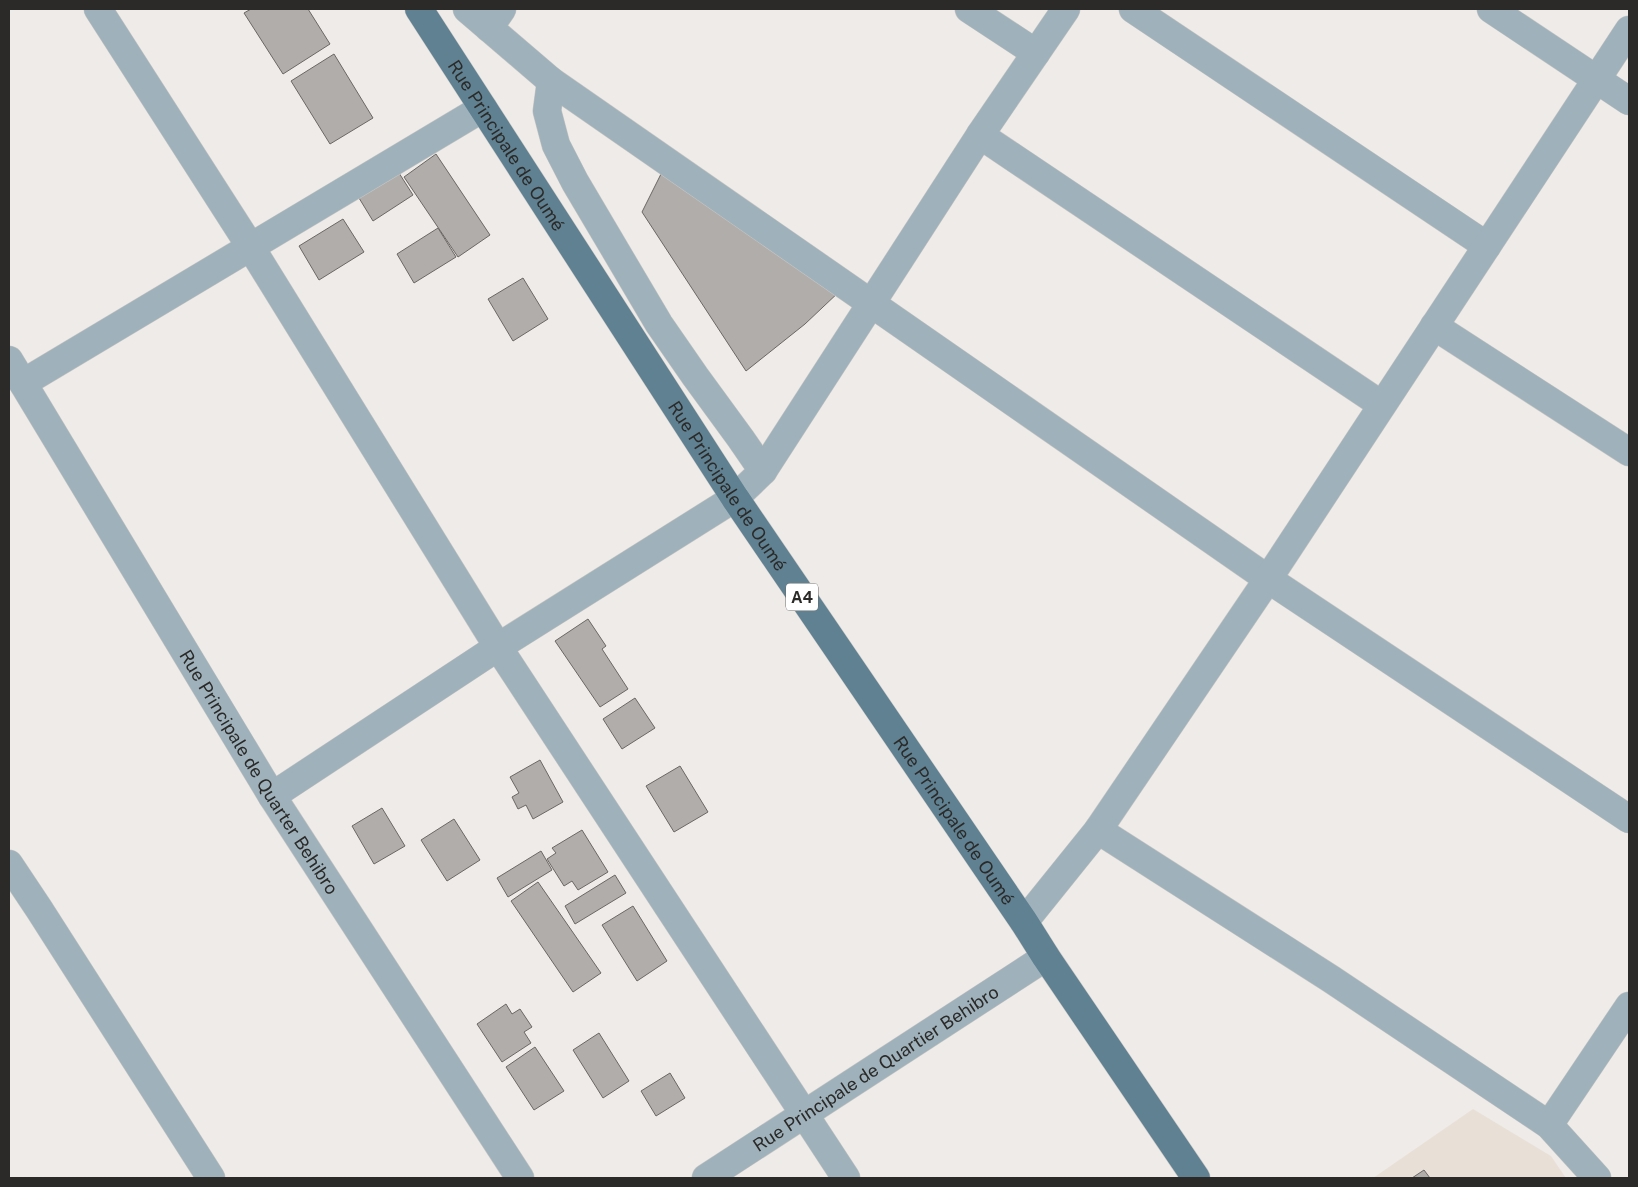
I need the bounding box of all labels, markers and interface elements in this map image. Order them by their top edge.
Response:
street label: Rue Principale de Oumé [444,56,570,234]
street label: Rue Principale de Oumé [664,397,792,575]
road number: A4 [786,584,818,610]
street label: Rue Principale de Quarter Behibro [176,646,343,898]
street label: Rue Principale de Oumé [890,732,1019,908]
street label: Rue Principale de Quartier Behibro [749,980,1002,1155]

